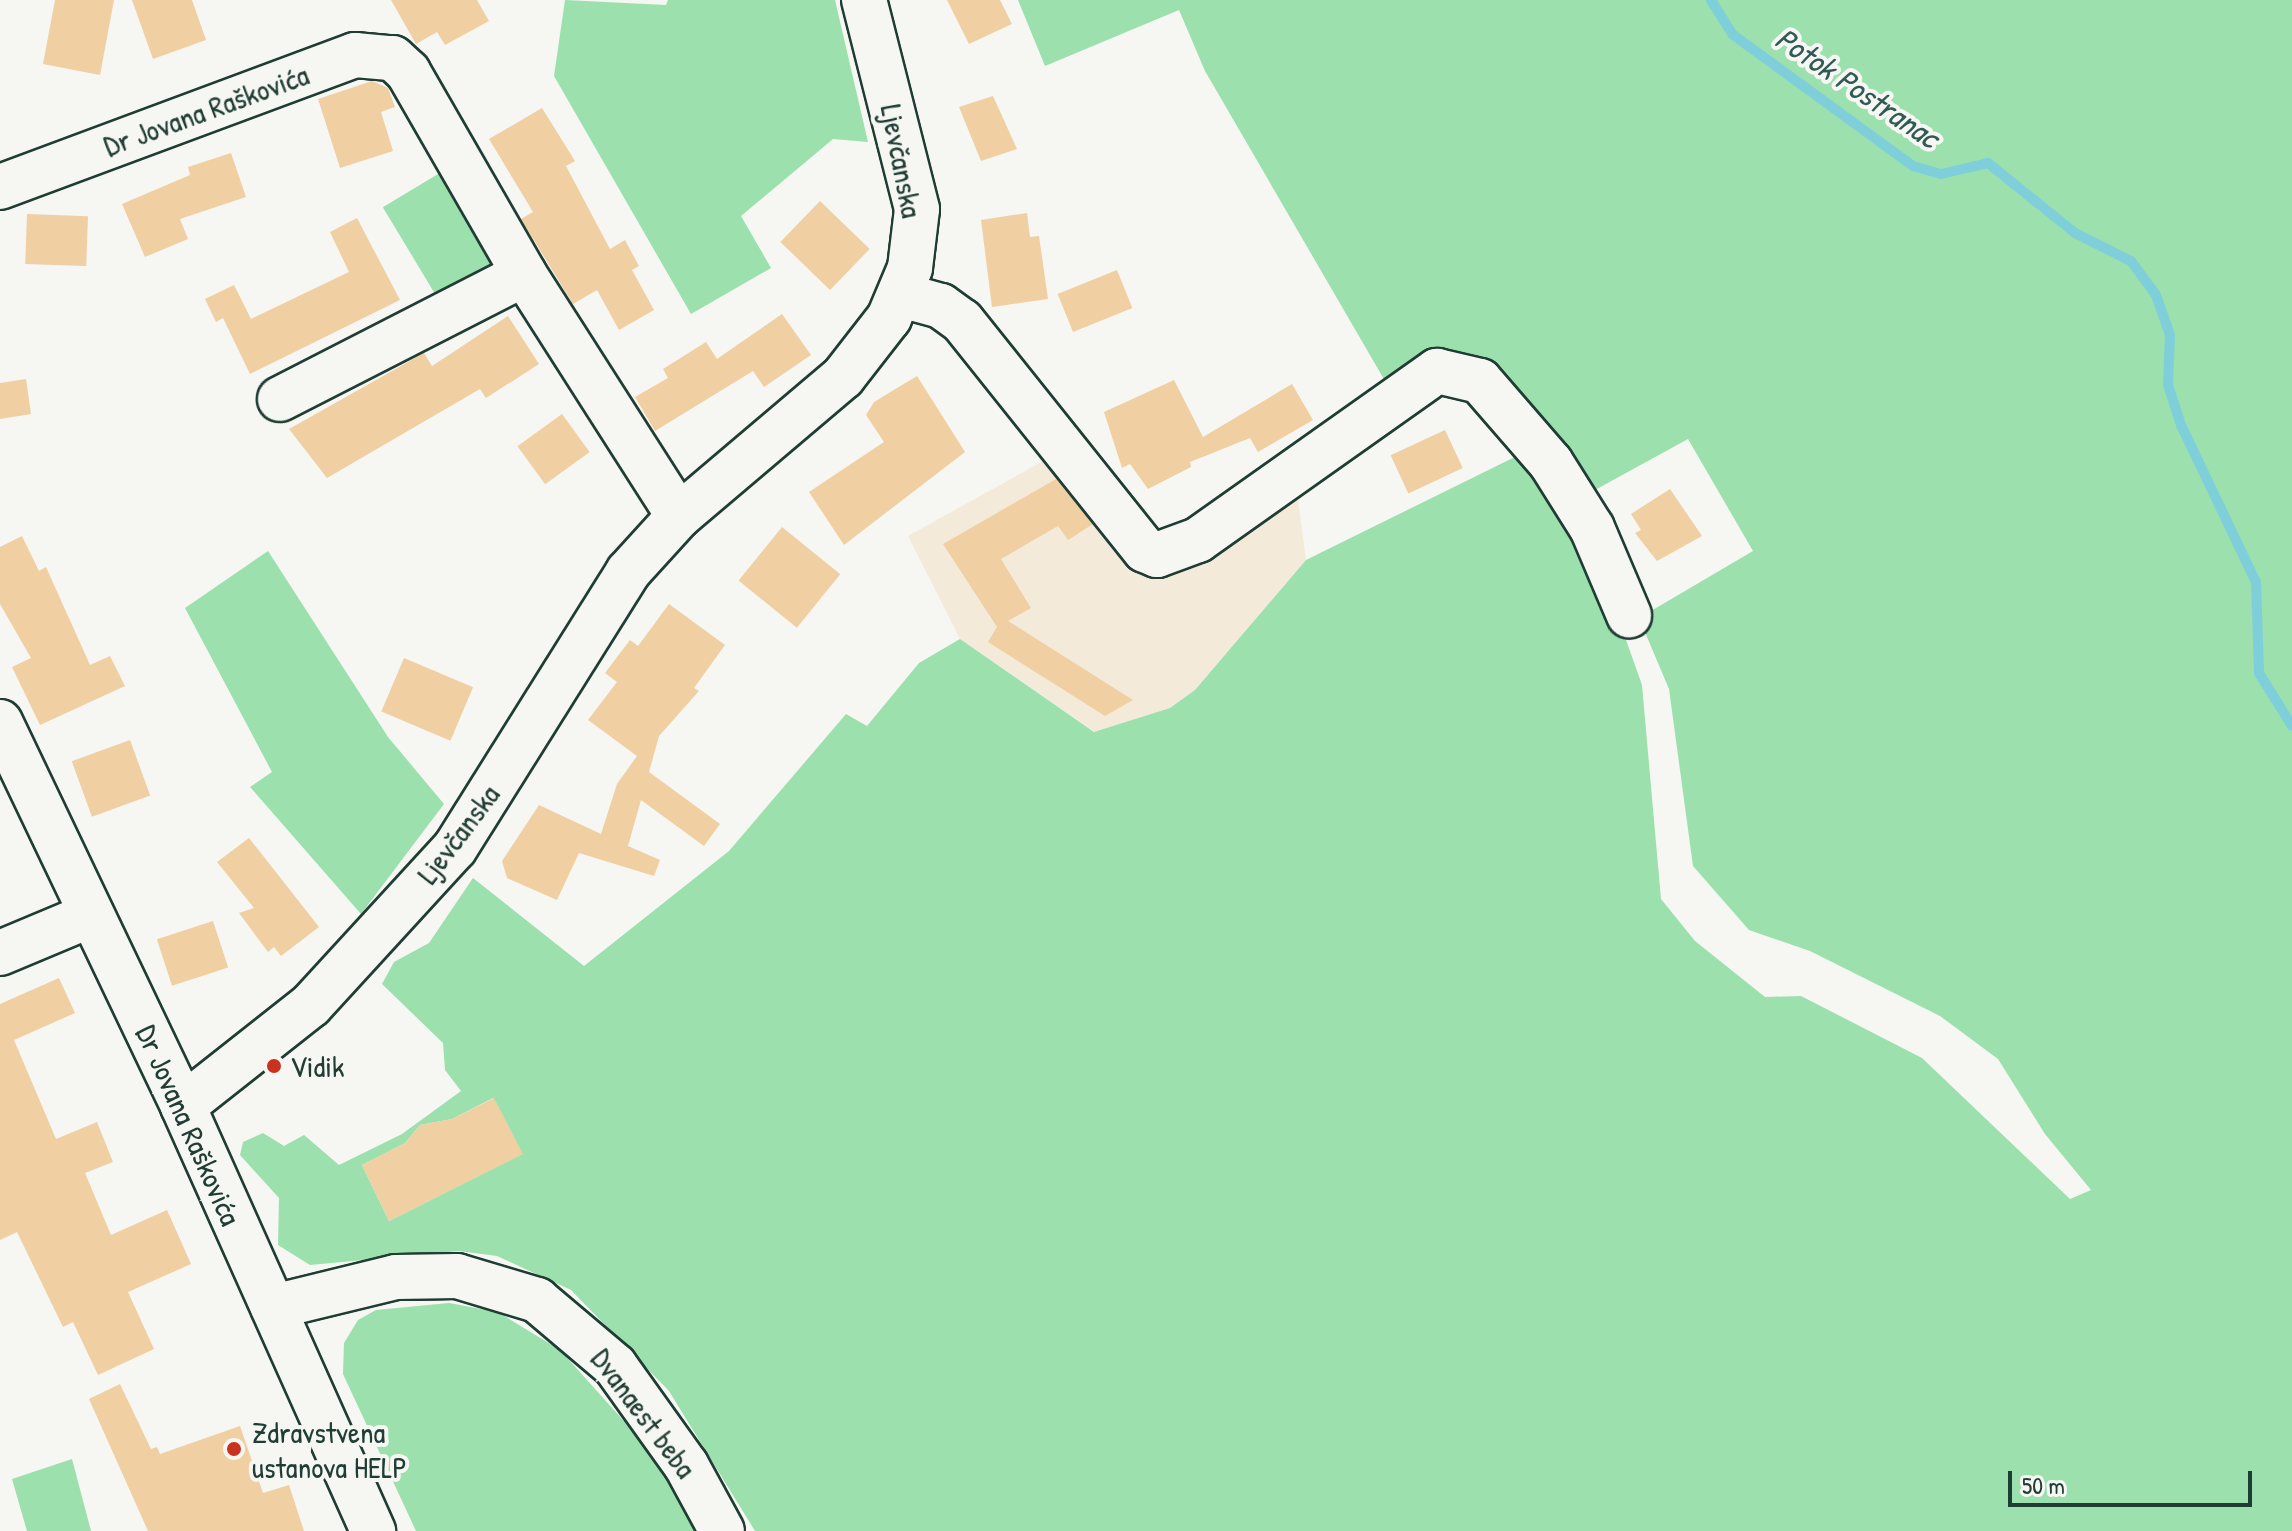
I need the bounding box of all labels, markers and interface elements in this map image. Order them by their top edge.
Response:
water label: Potok Postranac [1768,19,1946,157]
street label: Dr Jovana Raškovića [99,56,313,164]
street label: Ljevčanska [873,101,931,221]
street label: Ljevčanska [409,777,507,891]
street label: Dr Jovana Raškovića [129,1019,249,1231]
place label: Vidik [290,1048,344,1084]
marker: Vidik [265,1057,283,1075]
street label: Dvanaest beba [584,1341,704,1485]
place label: Zdravstvena ustanova HELP [252,1414,407,1484]
marker: Zdravstvena ustanova HELP [223,1438,245,1460]
scale bar [2012,1455,2256,1505]
text: 50 m [2022,1469,2065,1501]

